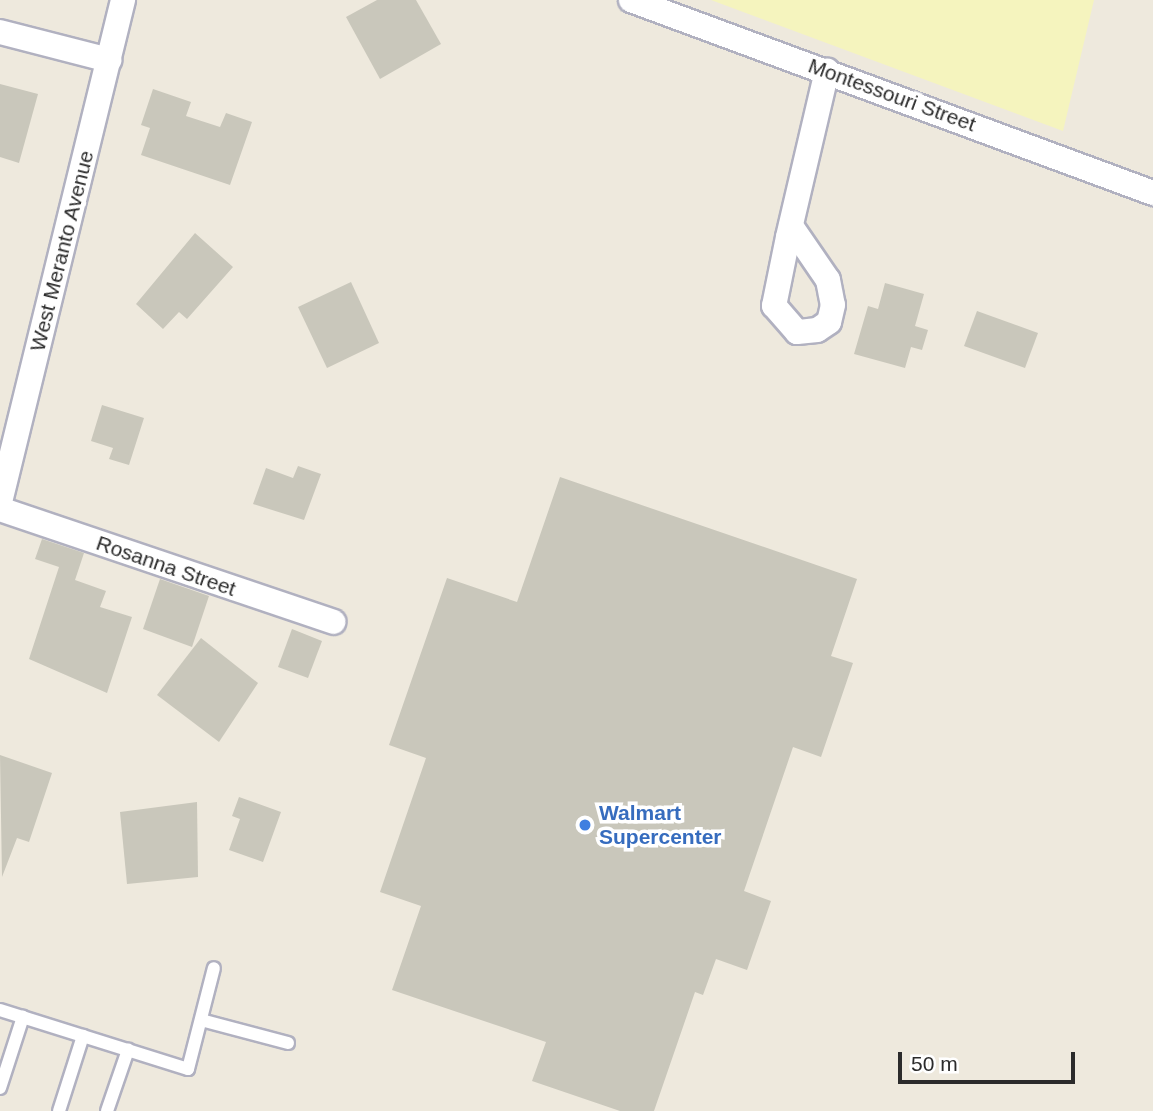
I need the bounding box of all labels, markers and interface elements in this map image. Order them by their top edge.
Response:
street label: Montessouri Street [805,53,979,137]
street label: West Meranto Avenue [25,148,99,354]
street label: Rosanna Street [93,530,239,602]
place label: Walmart Supercenter [599,800,722,850]
marker: Walmart Supercenter [577,817,593,833]
scale bar [901,1038,1078,1082]
text: 50 m [911,1052,958,1075]

